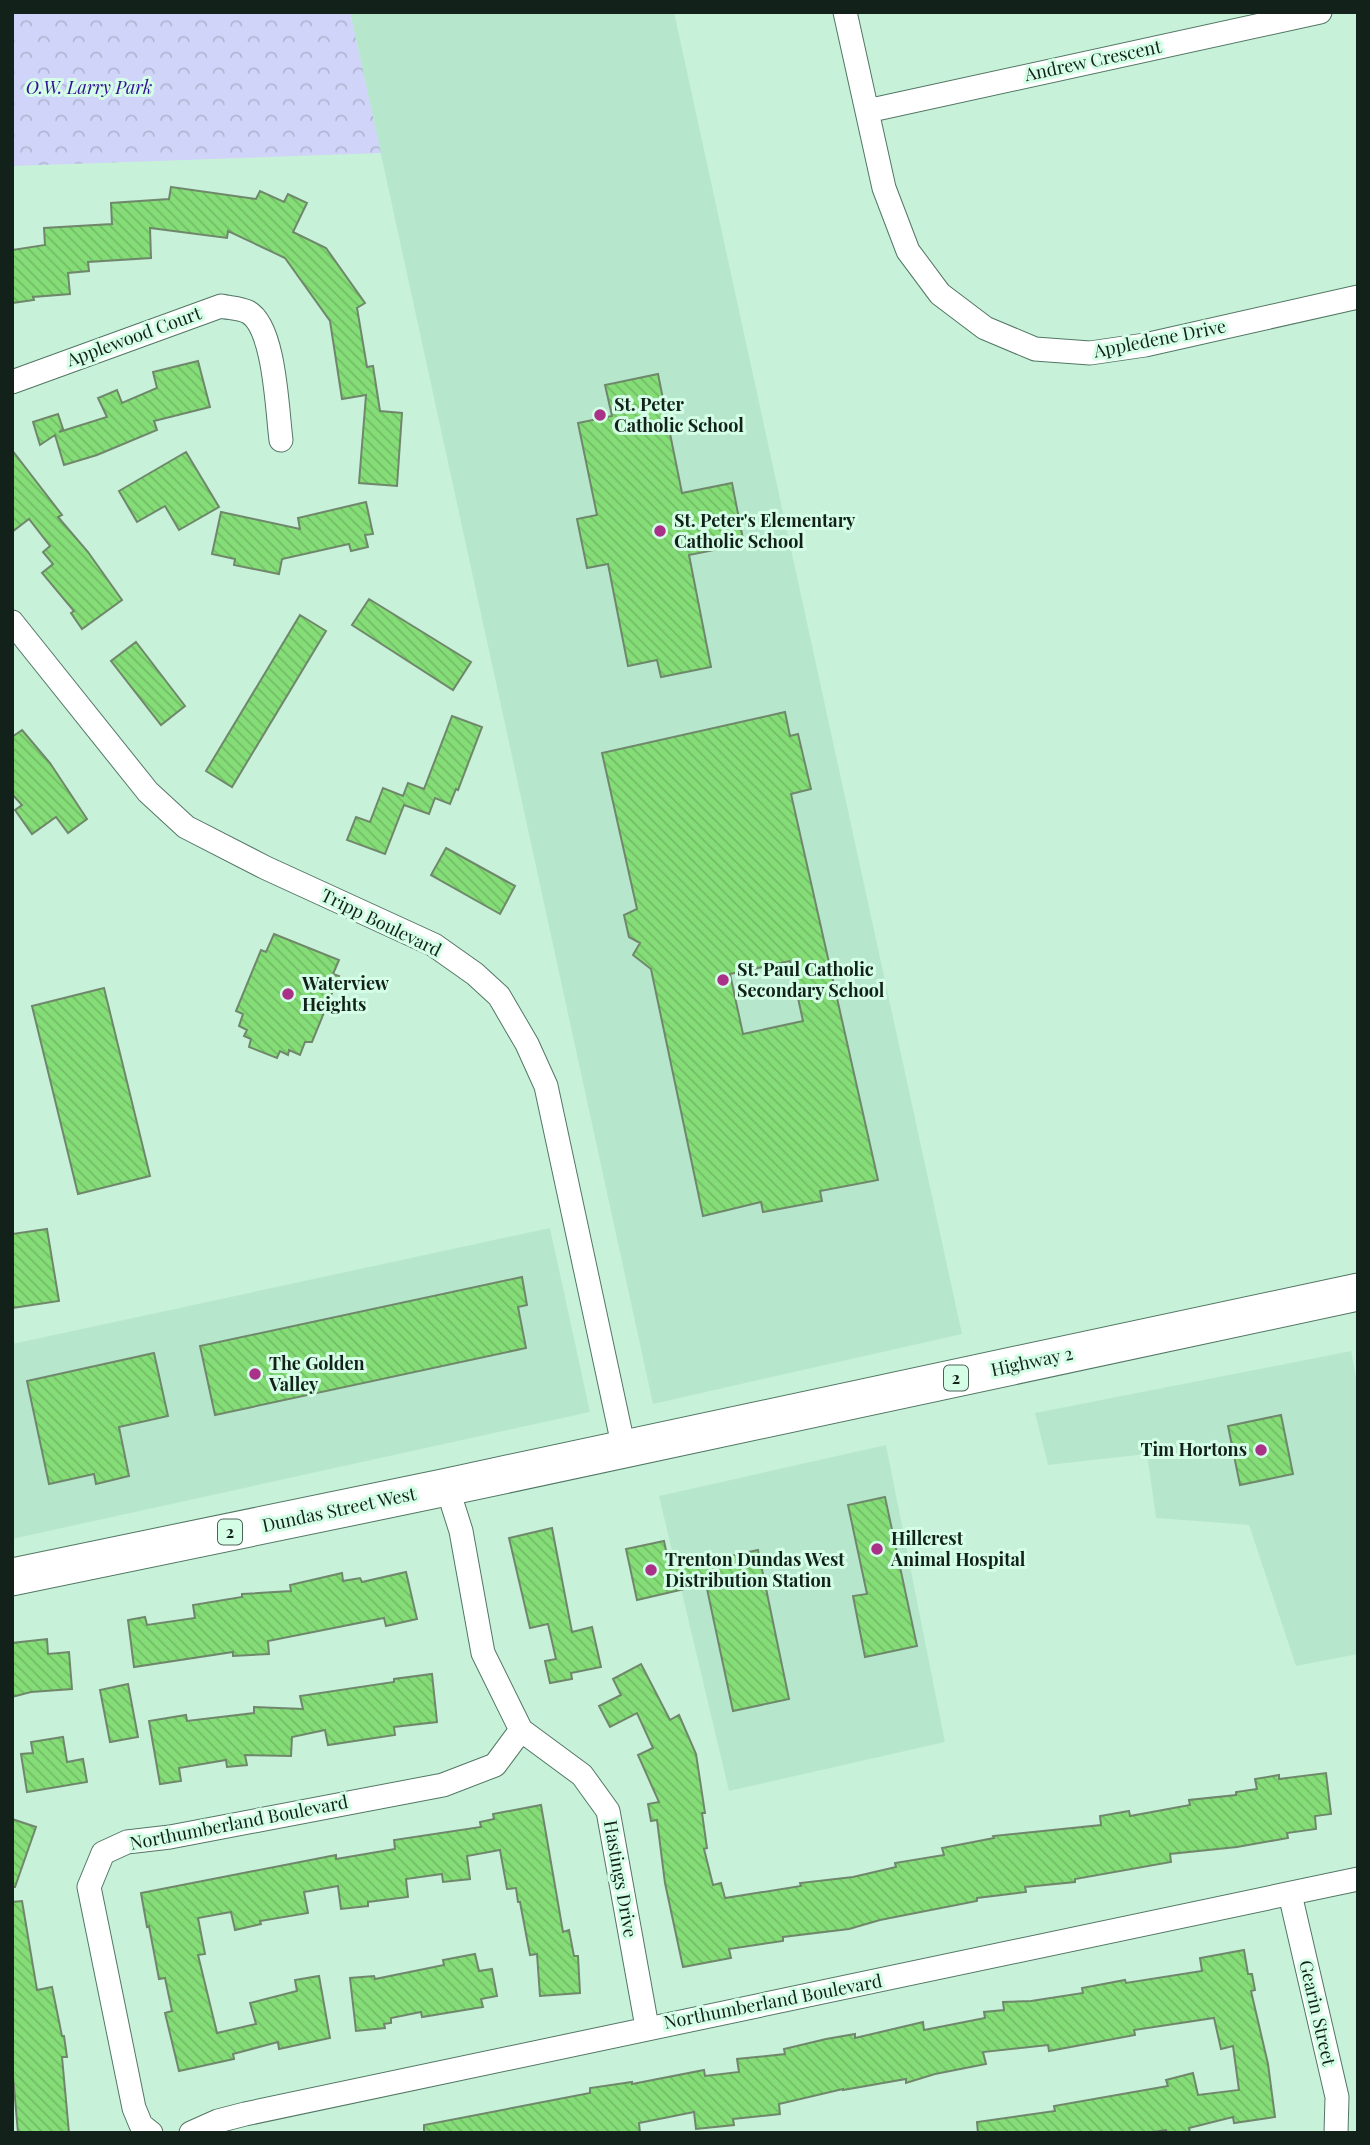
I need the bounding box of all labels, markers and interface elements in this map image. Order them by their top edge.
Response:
street label: Andrew Crescent [1021,34,1164,86]
park label: O.W. Larry Park [26,75,152,99]
street label: Applewood Court [62,300,205,372]
street label: Appledene Drive [1091,313,1228,363]
place label: St. Peter Catholic School [614,392,744,437]
marker: St. Peter Catholic School [592,407,608,423]
place label: St. Peter's Elementary Catholic School [674,508,856,553]
marker: St. Peter's Elementary Catholic School [652,523,668,539]
street label: Tripp Boulevard [317,883,446,962]
place label: St. Paul Catholic Secondary School [737,957,885,1002]
place label: Waterview Heights [301,971,390,1016]
marker: St. Paul Catholic Secondary School [715,972,731,988]
marker: Waterview Heights [280,986,296,1002]
street label: Highway 2 [989,1341,1075,1381]
place label: The Golden Valley [268,1351,365,1396]
marker: The Golden Valley [247,1366,263,1382]
road number: 2 [944,1366,968,1390]
place label: Tim Hortons [1140,1437,1247,1461]
marker: Tim Hortons [1253,1442,1269,1458]
street label: Dundas Street West [260,1481,419,1537]
road number: 2 [218,1520,242,1544]
place label: Hillcrest Animal Hospital [890,1526,1026,1571]
marker: Hillcrest Animal Hospital [869,1541,885,1557]
place label: Trenton Dundas West Distribution Station [665,1547,845,1592]
marker: Trenton Dundas West Distribution Station [643,1562,659,1578]
street label: Northumberland Boulevard [128,1789,350,1855]
street label: Hastings Drive [599,1818,643,1939]
street label: Gearin Street [1294,1958,1342,2068]
street label: Northumberland Boulevard [662,1968,884,2034]

